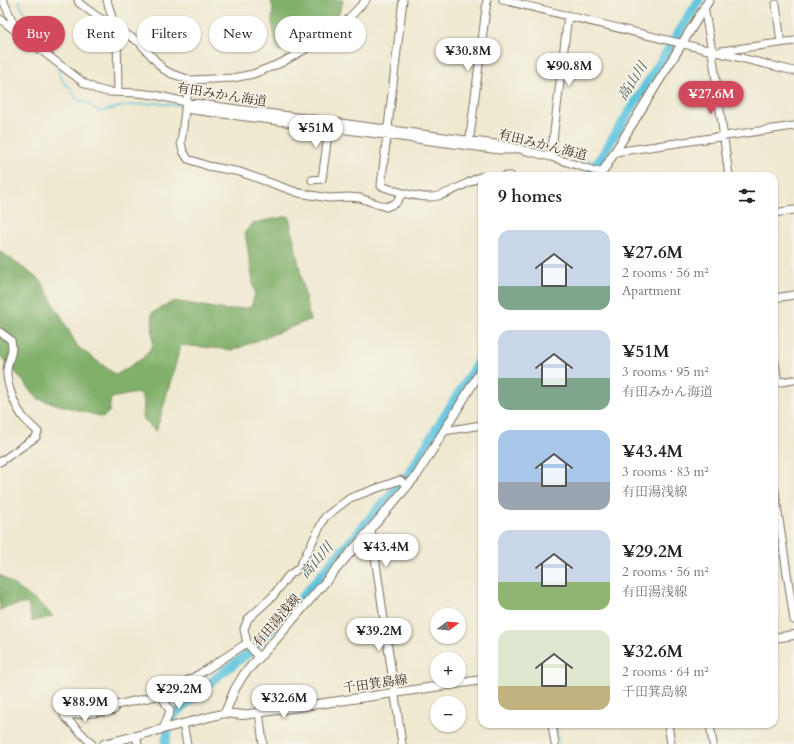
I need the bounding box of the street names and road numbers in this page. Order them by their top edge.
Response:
street label: 有田みかん海道 [175,79,268,111]
street label: 有田みかん海道 [496,125,589,165]
street label: 有田湯浅線 [249,590,305,651]
street label: 千田箕島線 [342,671,409,697]

